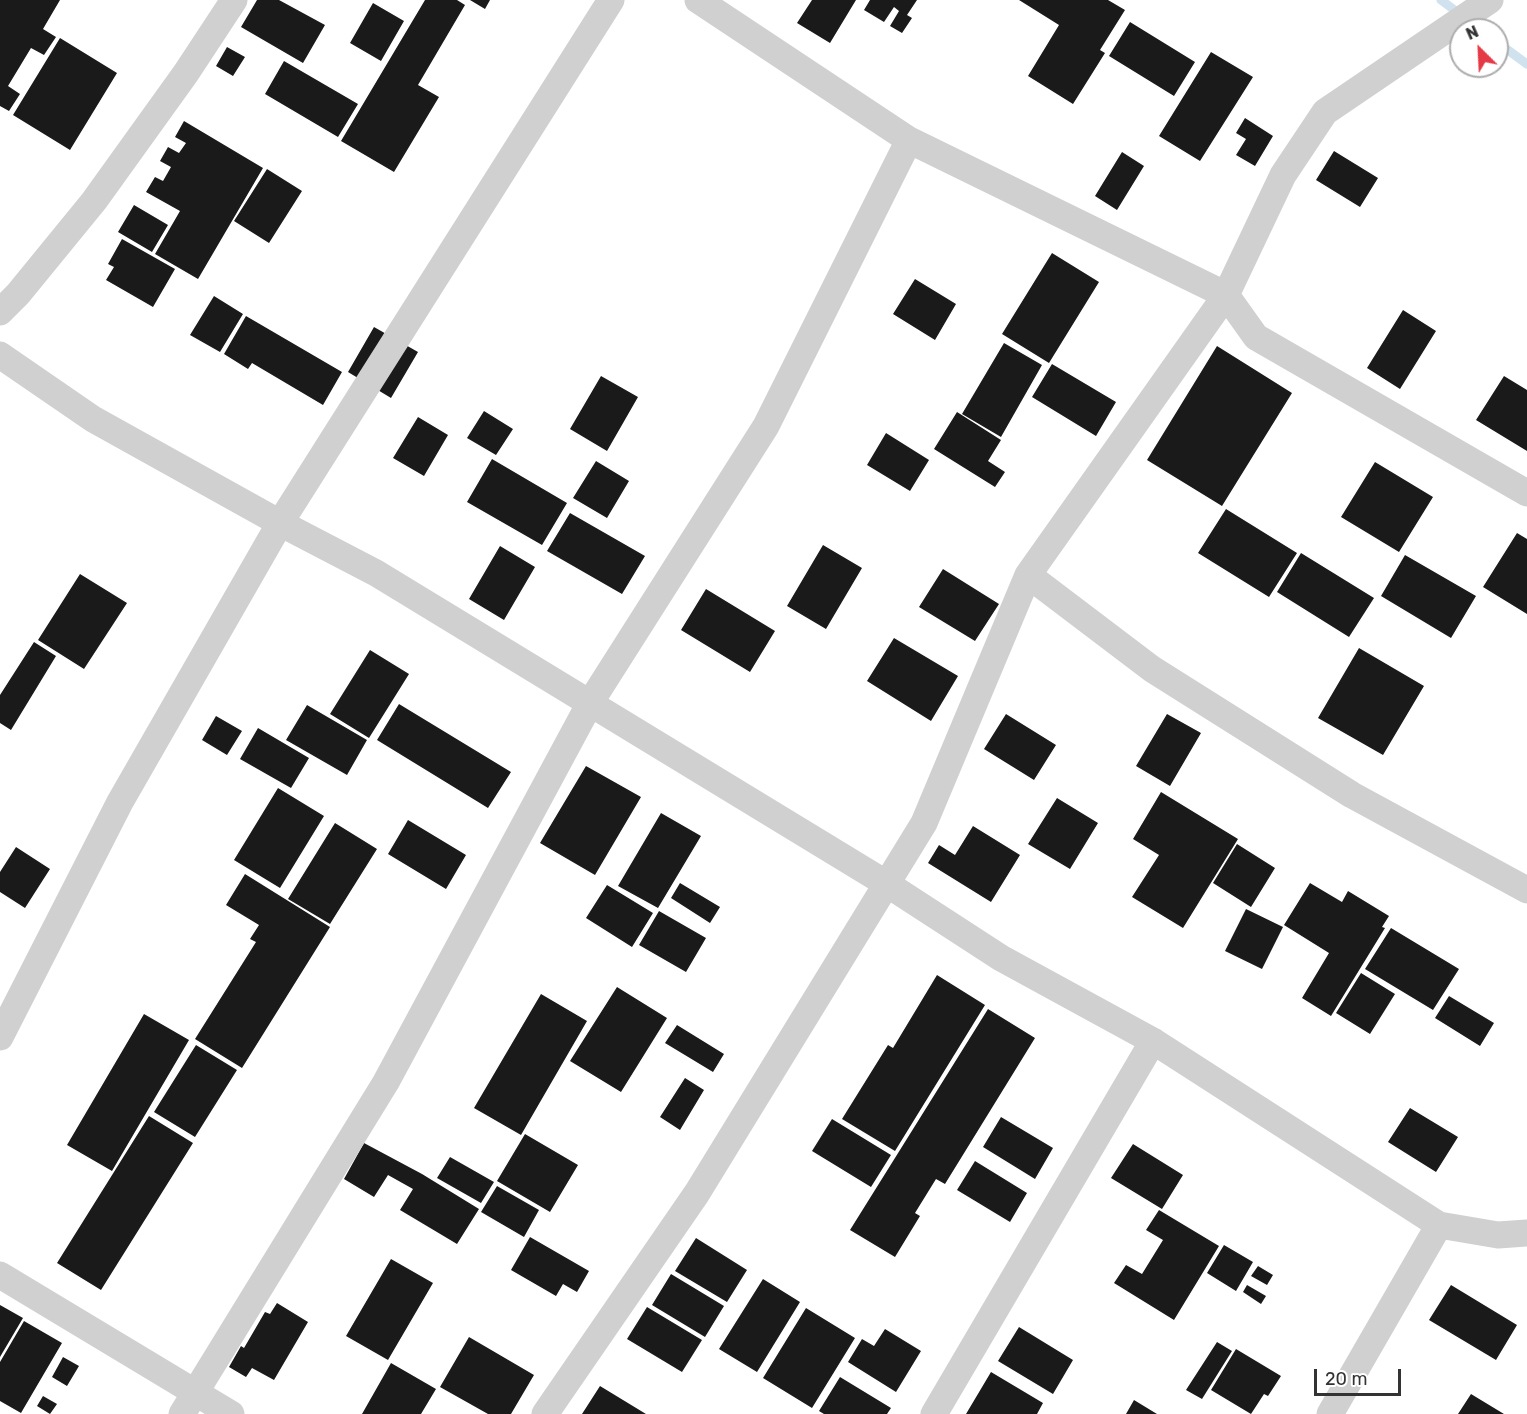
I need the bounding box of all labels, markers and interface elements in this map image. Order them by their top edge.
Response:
north arrow [1449,18,1509,78]
text: N [1463,22,1481,44]
scale bar [1317,1357,1404,1395]
text: 20 m [1325,1368,1367,1390]

